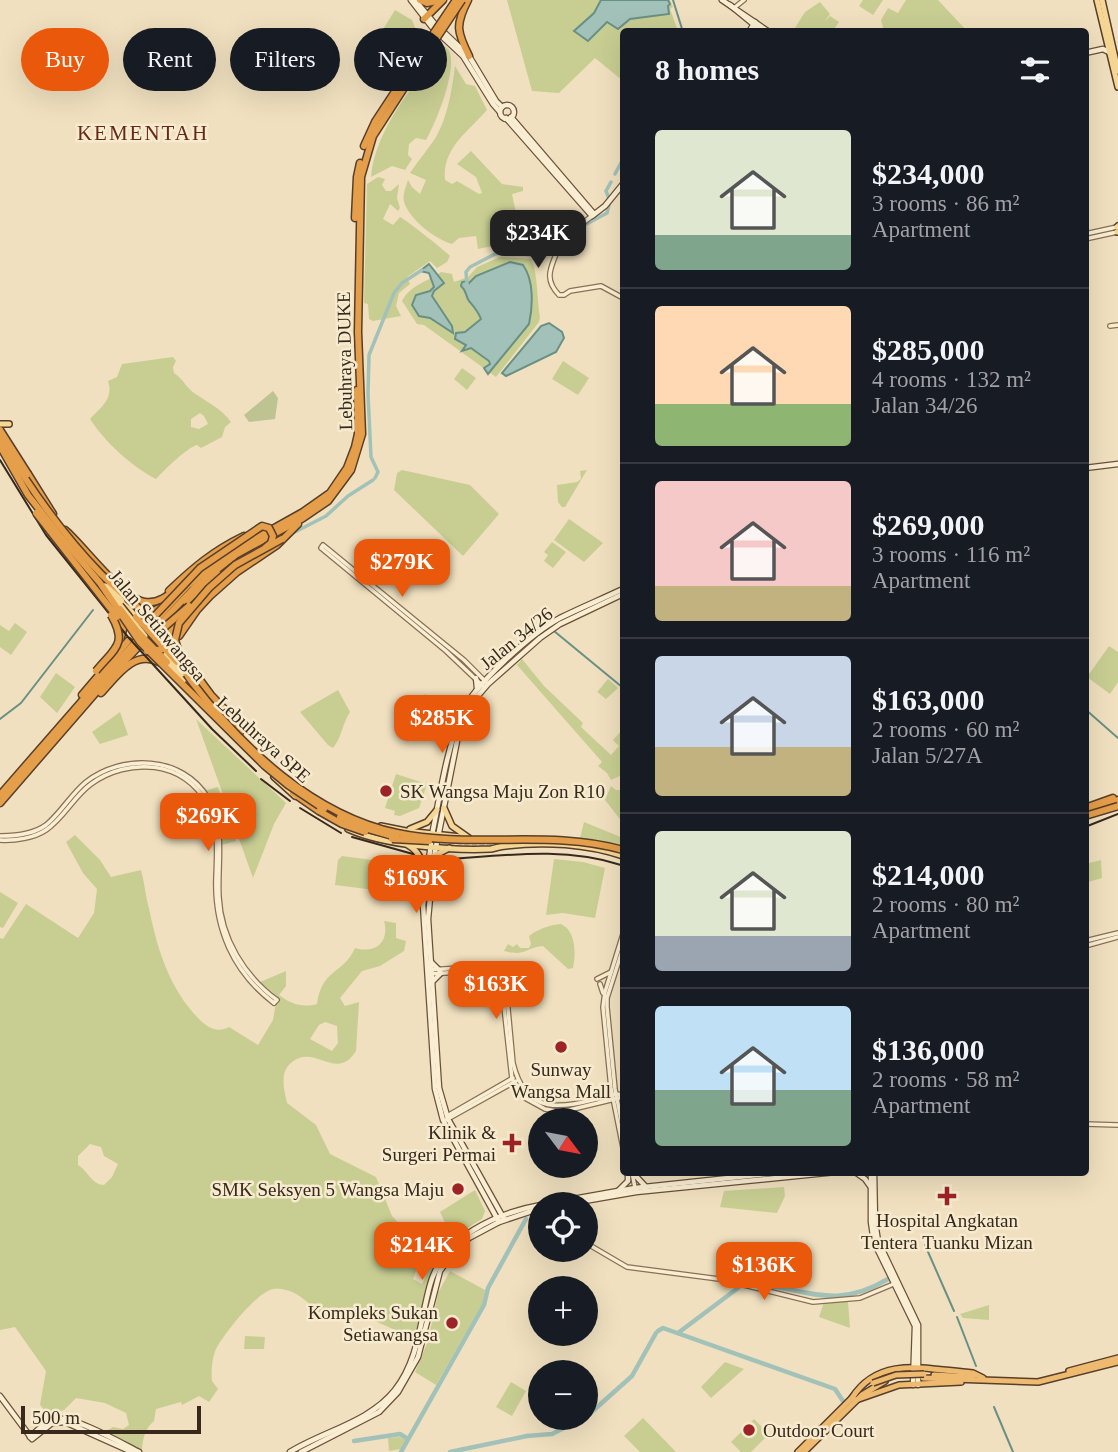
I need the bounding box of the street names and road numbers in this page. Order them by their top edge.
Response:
street label: Lebuhraya DUKE [333,291,356,431]
street label: Jalan Setiawangsa [105,565,211,686]
street label: Jalan 34/26 [476,603,557,674]
street label: Lebuhraya SPE [213,692,315,787]

